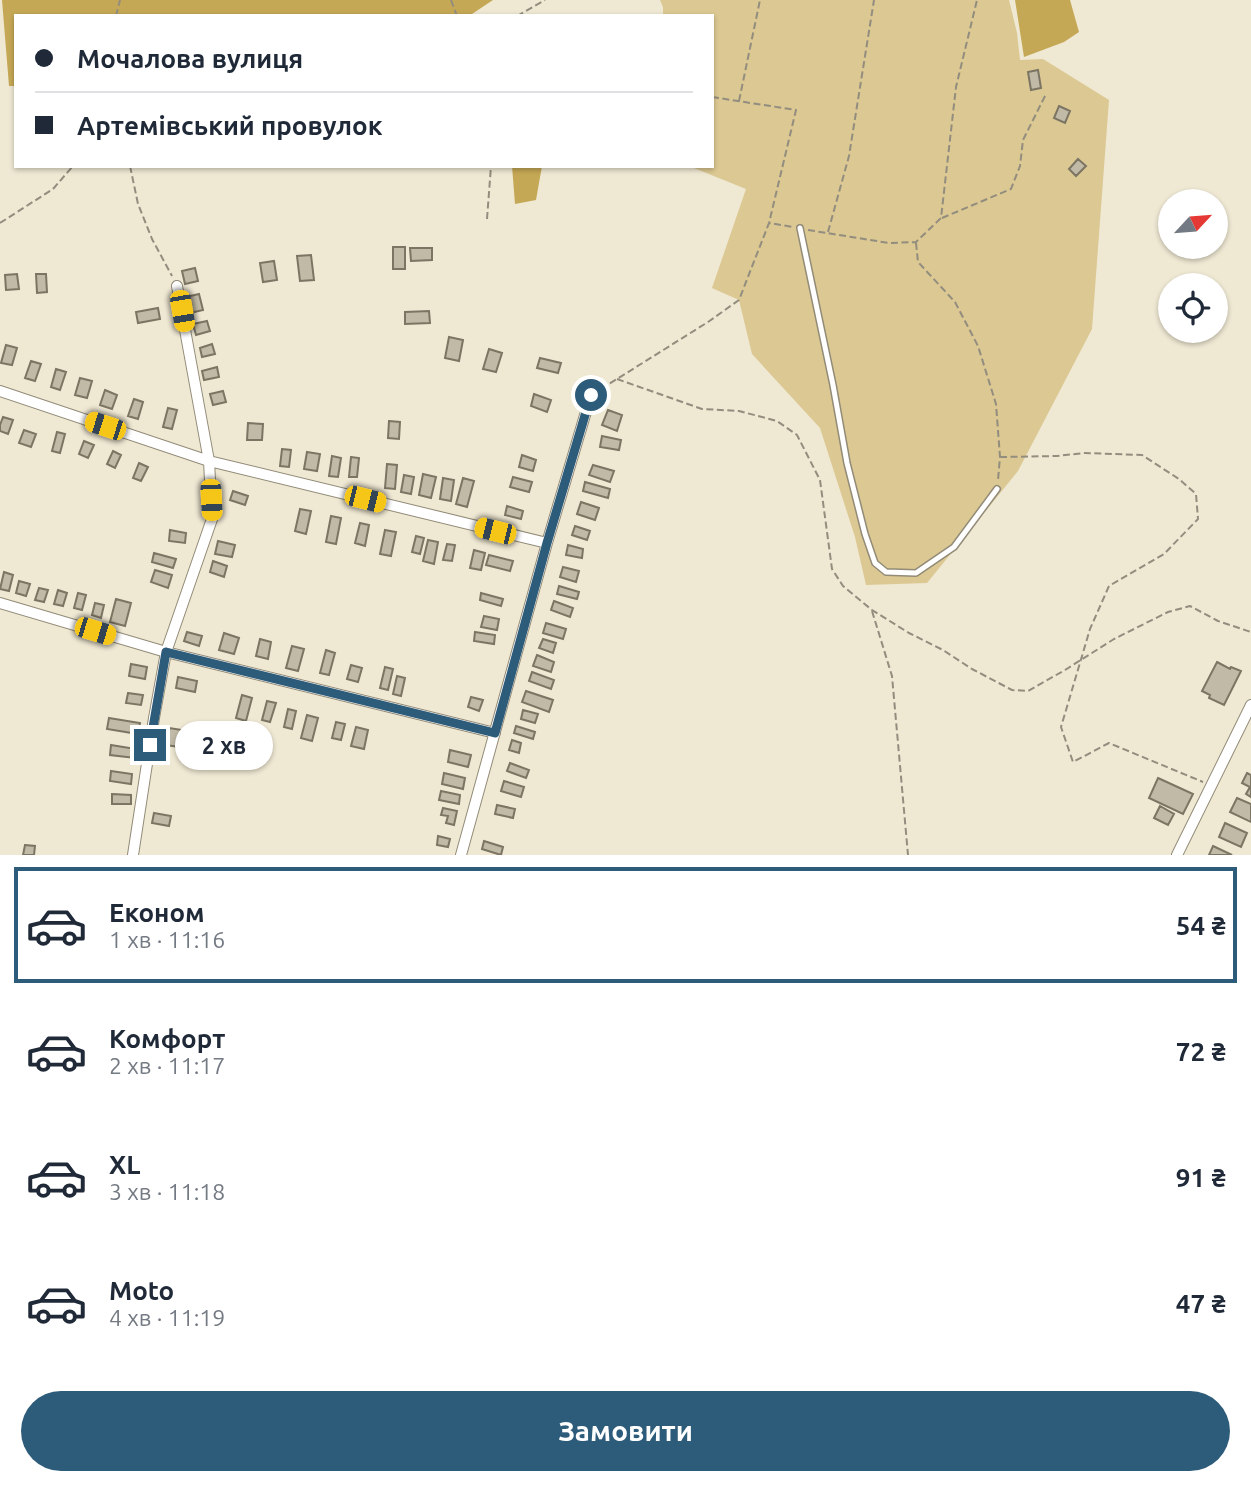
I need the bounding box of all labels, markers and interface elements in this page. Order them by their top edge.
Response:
text: Мочалова вулиця [77,44,303,73]
text: Артемівський провулок [77,111,382,140]
north arrow [1158,189,1228,259]
map controls [1158,189,1228,343]
button: locate [1158,273,1228,343]
car [169,288,196,334]
route start [575,379,607,411]
car [82,410,129,442]
car [200,478,223,522]
car [343,484,388,514]
car [473,516,518,546]
car [72,615,119,647]
callout: 2 хв [174,720,272,770]
route end [134,729,166,761]
text: 2 хв [202,733,246,758]
icon: car [25,894,88,957]
text: Економ [109,898,205,927]
text: 54 ₴ [1176,911,1226,940]
text: 1 хв · 11:16 [109,927,225,952]
icon: car [25,1020,88,1083]
text: Комфорт [109,1024,225,1053]
text: 72 ₴ [1176,1037,1226,1066]
text: 2 хв · 11:17 [109,1053,225,1078]
icon: car [25,1146,88,1209]
text: XL [109,1150,140,1179]
text: 91 ₴ [1176,1163,1226,1192]
text: 3 хв · 11:18 [109,1179,225,1204]
icon: car [25,1272,88,1335]
text: Moto [109,1276,174,1305]
text: 47 ₴ [1176,1289,1226,1318]
text: 4 хв · 11:19 [109,1305,225,1330]
button: Замовити [21,1391,1230,1471]

